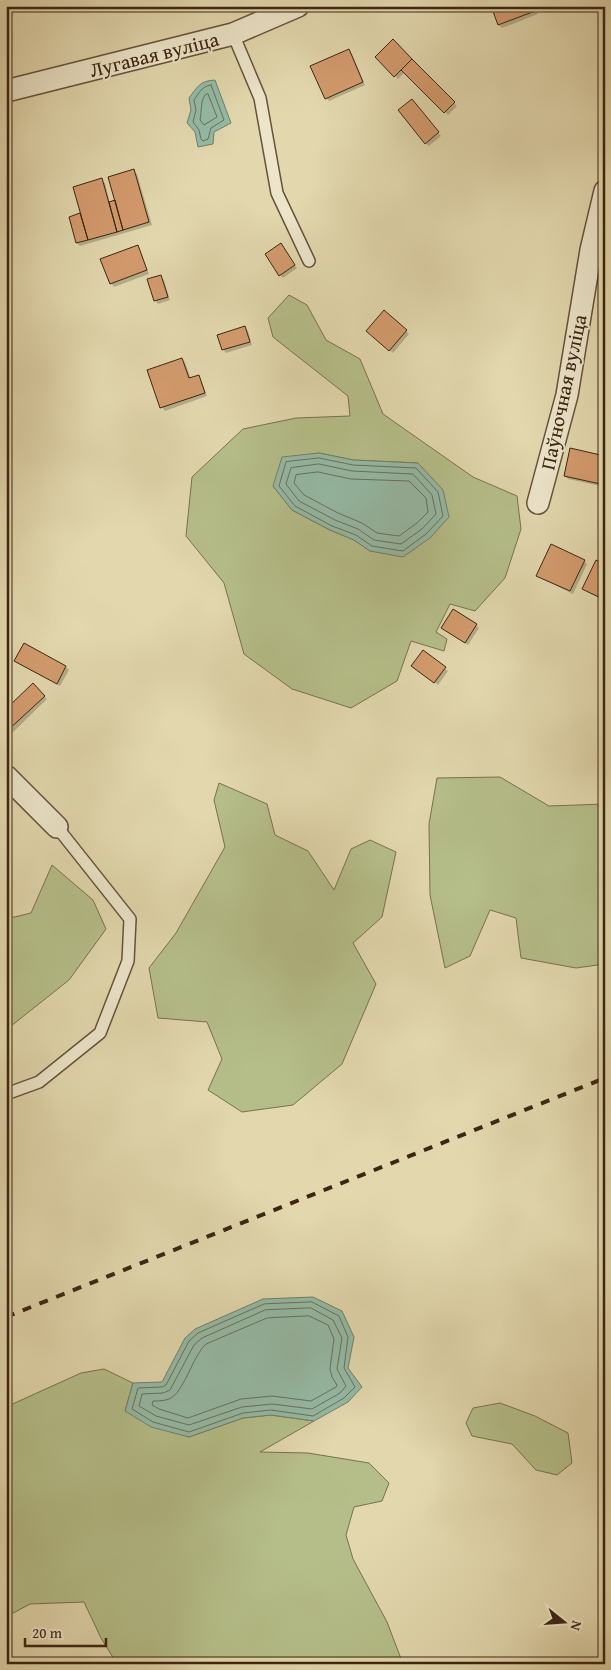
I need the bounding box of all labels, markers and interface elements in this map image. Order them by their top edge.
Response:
street label: Лугавая вуліца [86,24,222,84]
street label: Паўночная вуліца [532,311,594,472]
north arrow [538,1598,588,1648]
scale bar [25,1615,106,1647]
text: N [565,1618,587,1634]
text: 20 m [32,1622,63,1643]

